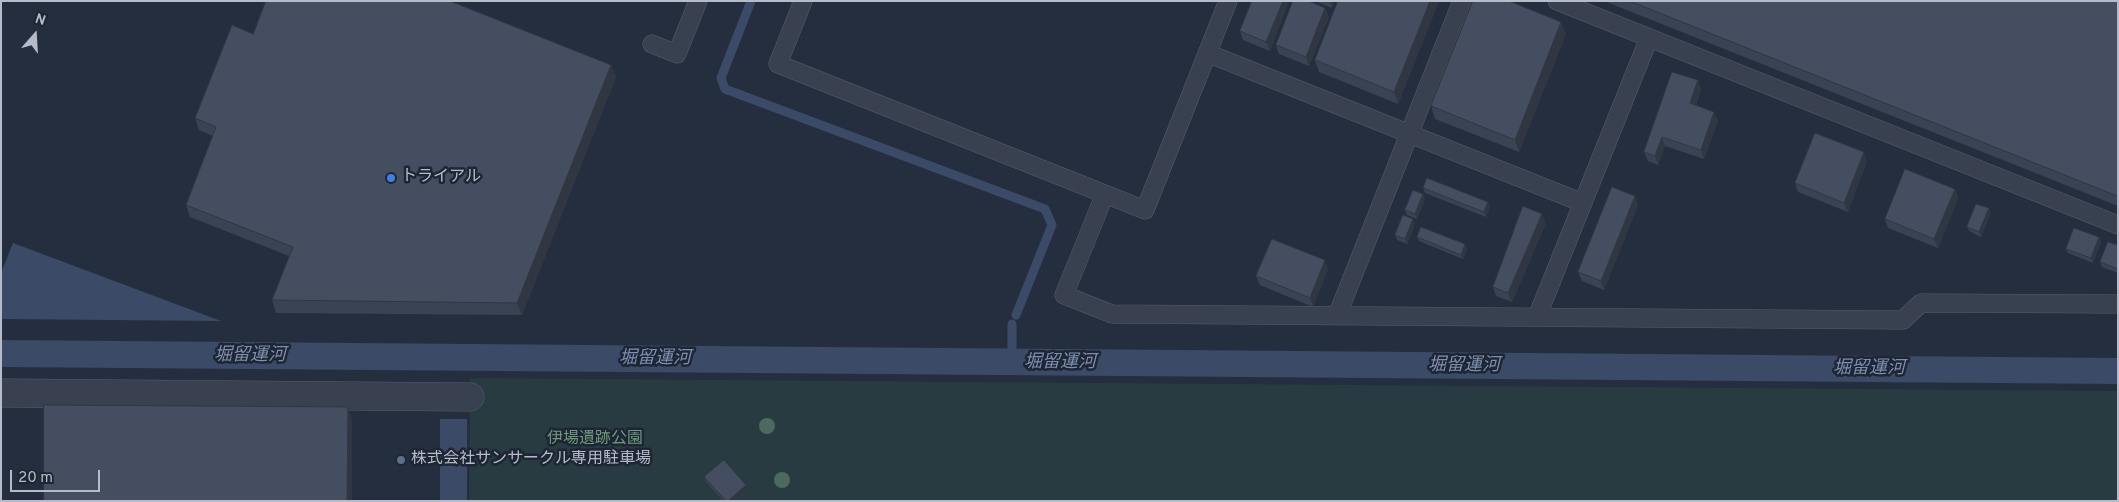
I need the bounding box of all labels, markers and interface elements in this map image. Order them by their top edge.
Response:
north arrow [10,10,60,60]
text: N [33,11,48,30]
place label: トライアル [401,168,481,188]
marker: トライアル [385,172,397,184]
water label: 堀留運河 [214,345,286,367]
water label: 堀留運河 [619,348,691,370]
water label: 堀留運河 [1024,352,1096,374]
water label: 堀留運河 [1428,355,1500,377]
water label: 堀留運河 [1833,358,1905,380]
park label: 伊場遺跡公園 [547,430,643,450]
place label: 株式会社サンサークル専用駐車場 [411,450,651,470]
marker: 株式会社サンサークル専用駐車場 [395,454,407,466]
scale bar [12,460,102,492]
text: 20 m [18,469,53,488]

